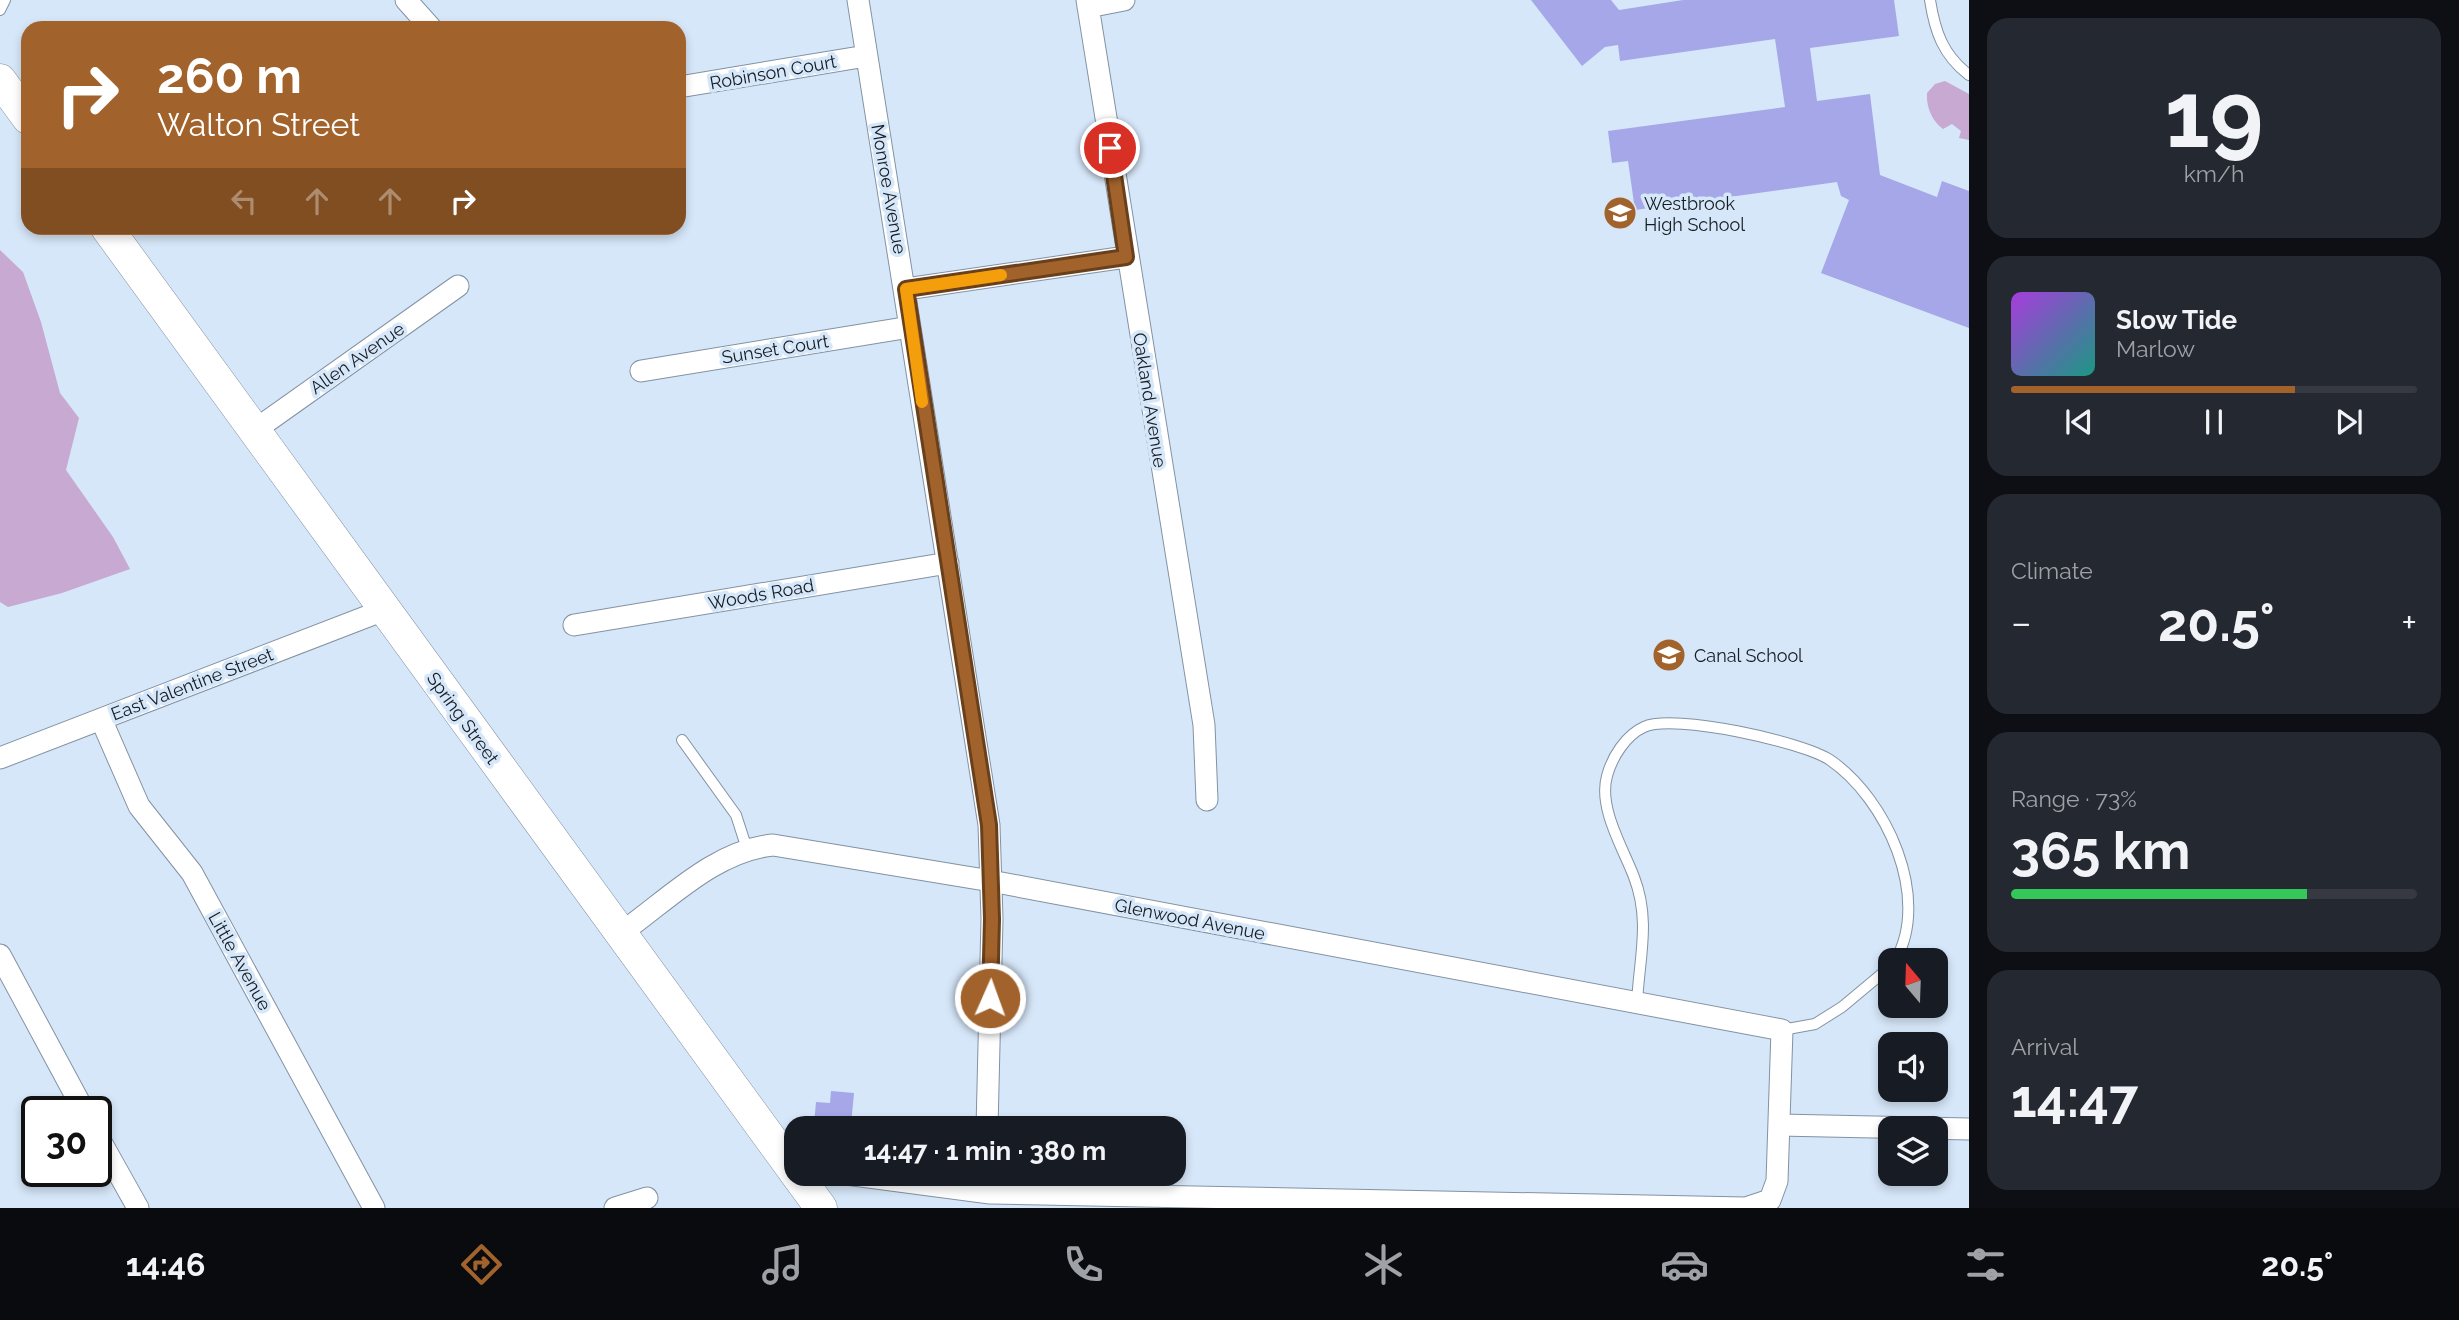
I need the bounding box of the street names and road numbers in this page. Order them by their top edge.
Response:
street label: Robinson Court [708,51,838,93]
street label: Monroe Avenue [867,123,911,256]
street label: Allen Avenue [306,318,409,398]
street label: Sunset Court [720,330,830,368]
street label: Oakland Avenue [1129,331,1171,469]
street label: Woods Road [707,574,815,614]
street label: East Valentine Street [108,643,276,725]
street label: Spring Street [423,668,503,768]
street label: Glenwood Avenue [1113,894,1267,944]
street label: Little Avenue [204,908,276,1014]

